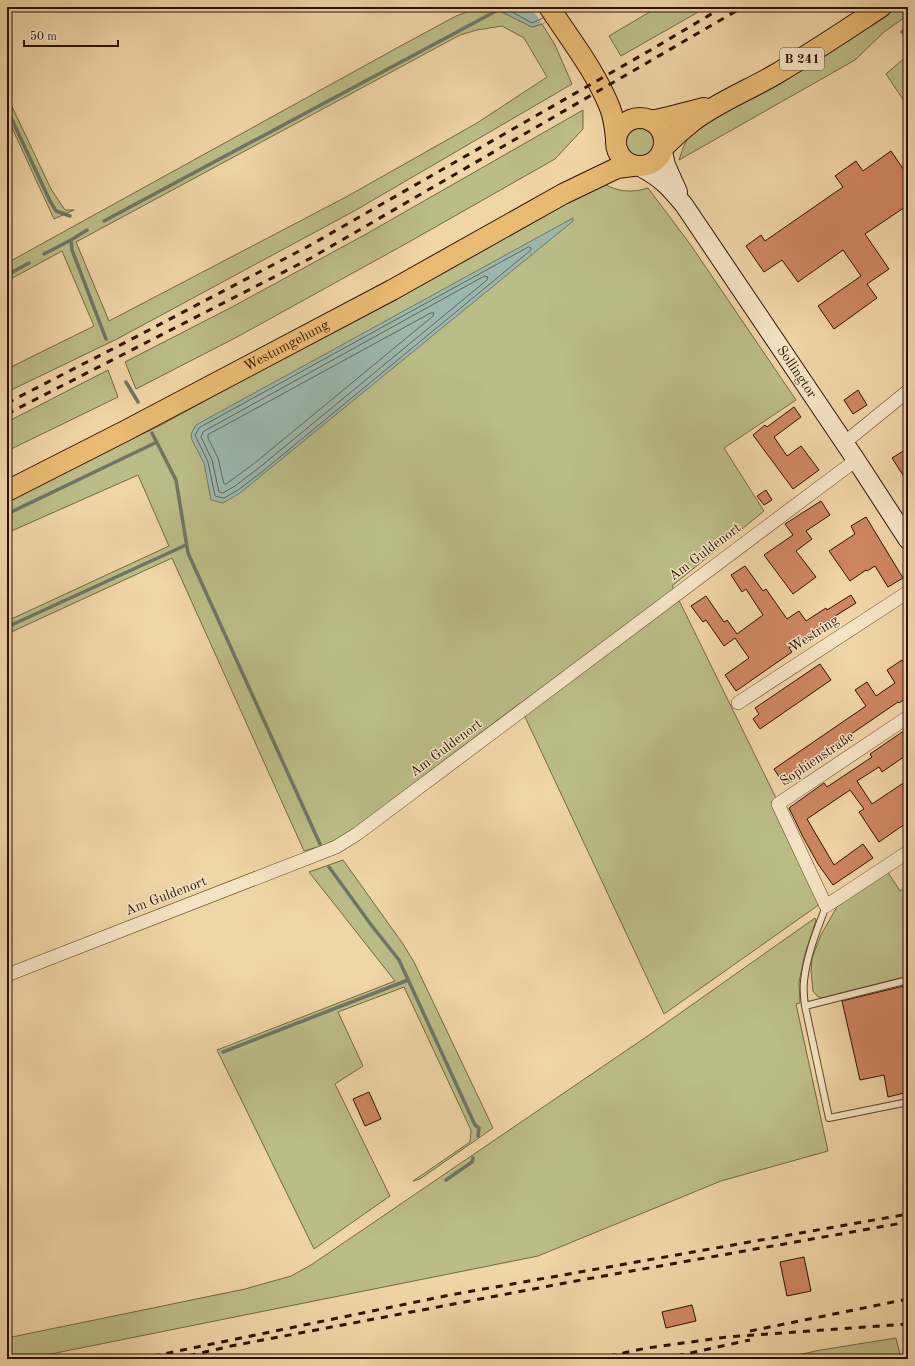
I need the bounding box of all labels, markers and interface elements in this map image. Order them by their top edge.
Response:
scale bar [24,22,118,48]
text: 50 m [30,30,57,43]
road number: B 241 [780,48,824,70]
street label: Westumgehung [242,317,332,374]
street label: Sollingtor [774,343,819,401]
street label: Am Guldenort [666,520,744,583]
street label: Westring [787,613,842,655]
street label: Am Guldenort [407,716,485,779]
street label: Sophienstraße [778,729,856,789]
street label: Am Guldenort [123,874,209,918]

